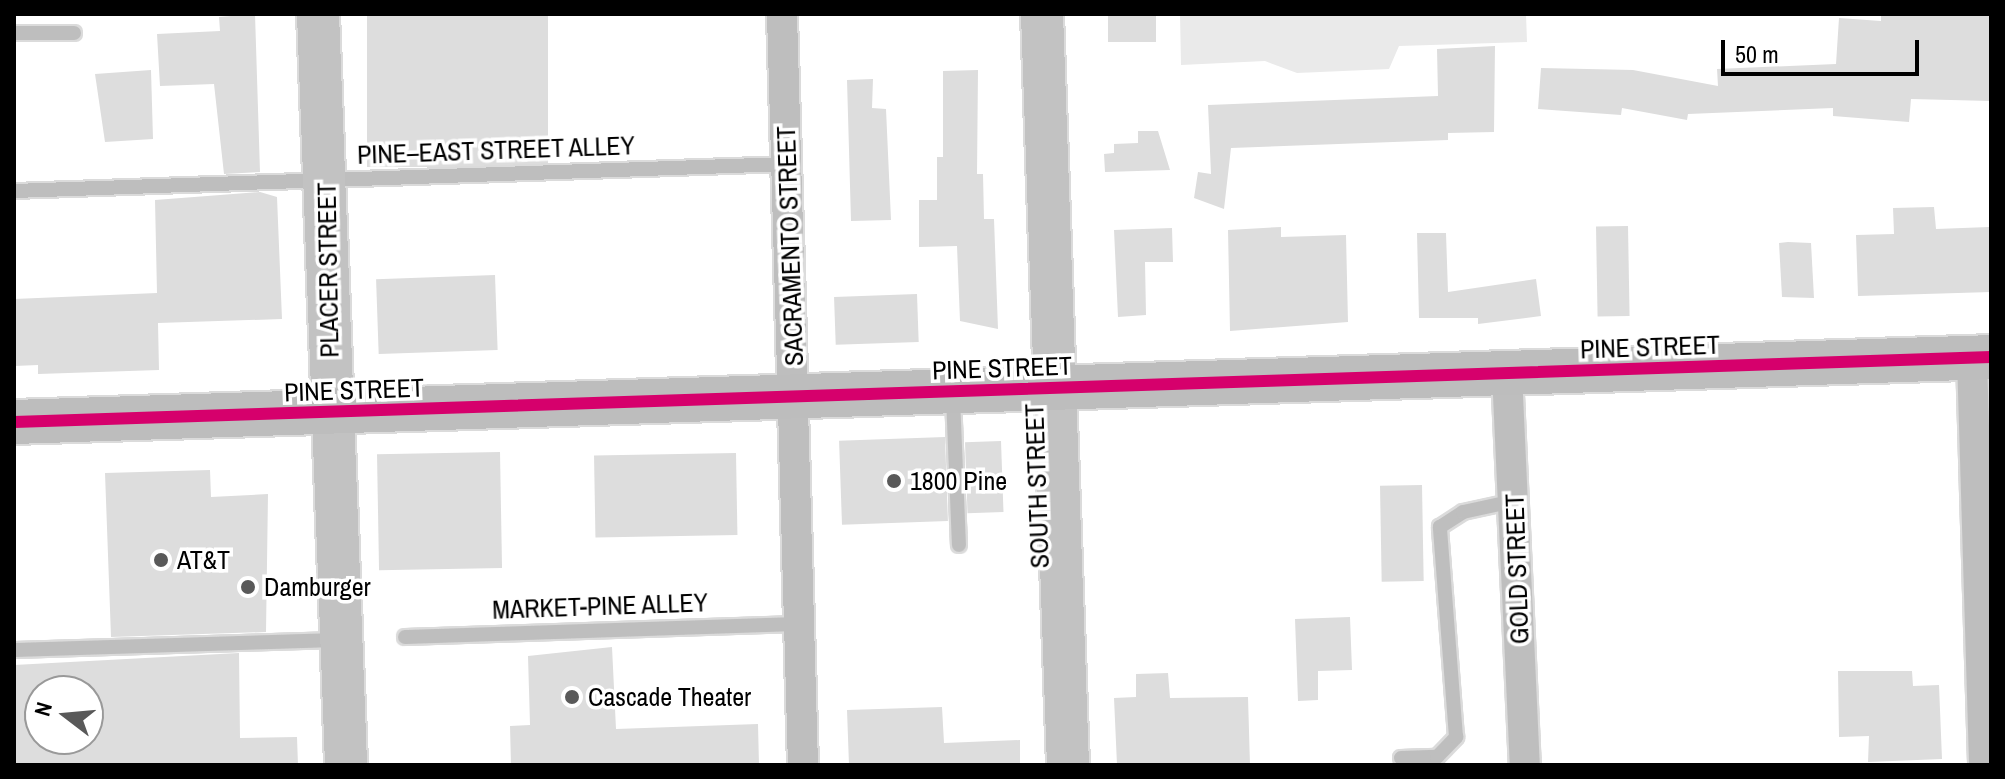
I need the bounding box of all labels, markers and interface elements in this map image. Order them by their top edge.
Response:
scale bar [1725,24,1923,74]
text: 50 m [1735,38,1779,70]
street label: SACRAMENTO STREET [770,125,810,367]
street label: PINE–EAST STREET ALLEY [356,130,636,170]
street label: PLACER STREET [311,182,345,358]
street label: PINE STREET [1580,329,1720,365]
street label: PINE STREET [932,350,1072,386]
street label: PINE STREET [284,372,424,408]
street label: SOUTH STREET [1019,403,1055,569]
place label: 1800 Pine [910,465,1007,497]
marker: 1800 Pine [885,472,903,490]
street label: GOLD STREET [1499,493,1535,645]
place label: AT&T [177,544,230,576]
marker: AT&T [152,551,170,569]
place label: Damburger [264,571,371,603]
marker: Damburger [239,578,257,596]
street label: MARKET-PINE ALLEY [491,587,709,625]
north arrow [24,675,104,755]
place label: Cascade Theater [588,681,752,713]
marker: Cascade Theater [563,688,581,706]
text: N [27,699,59,719]

